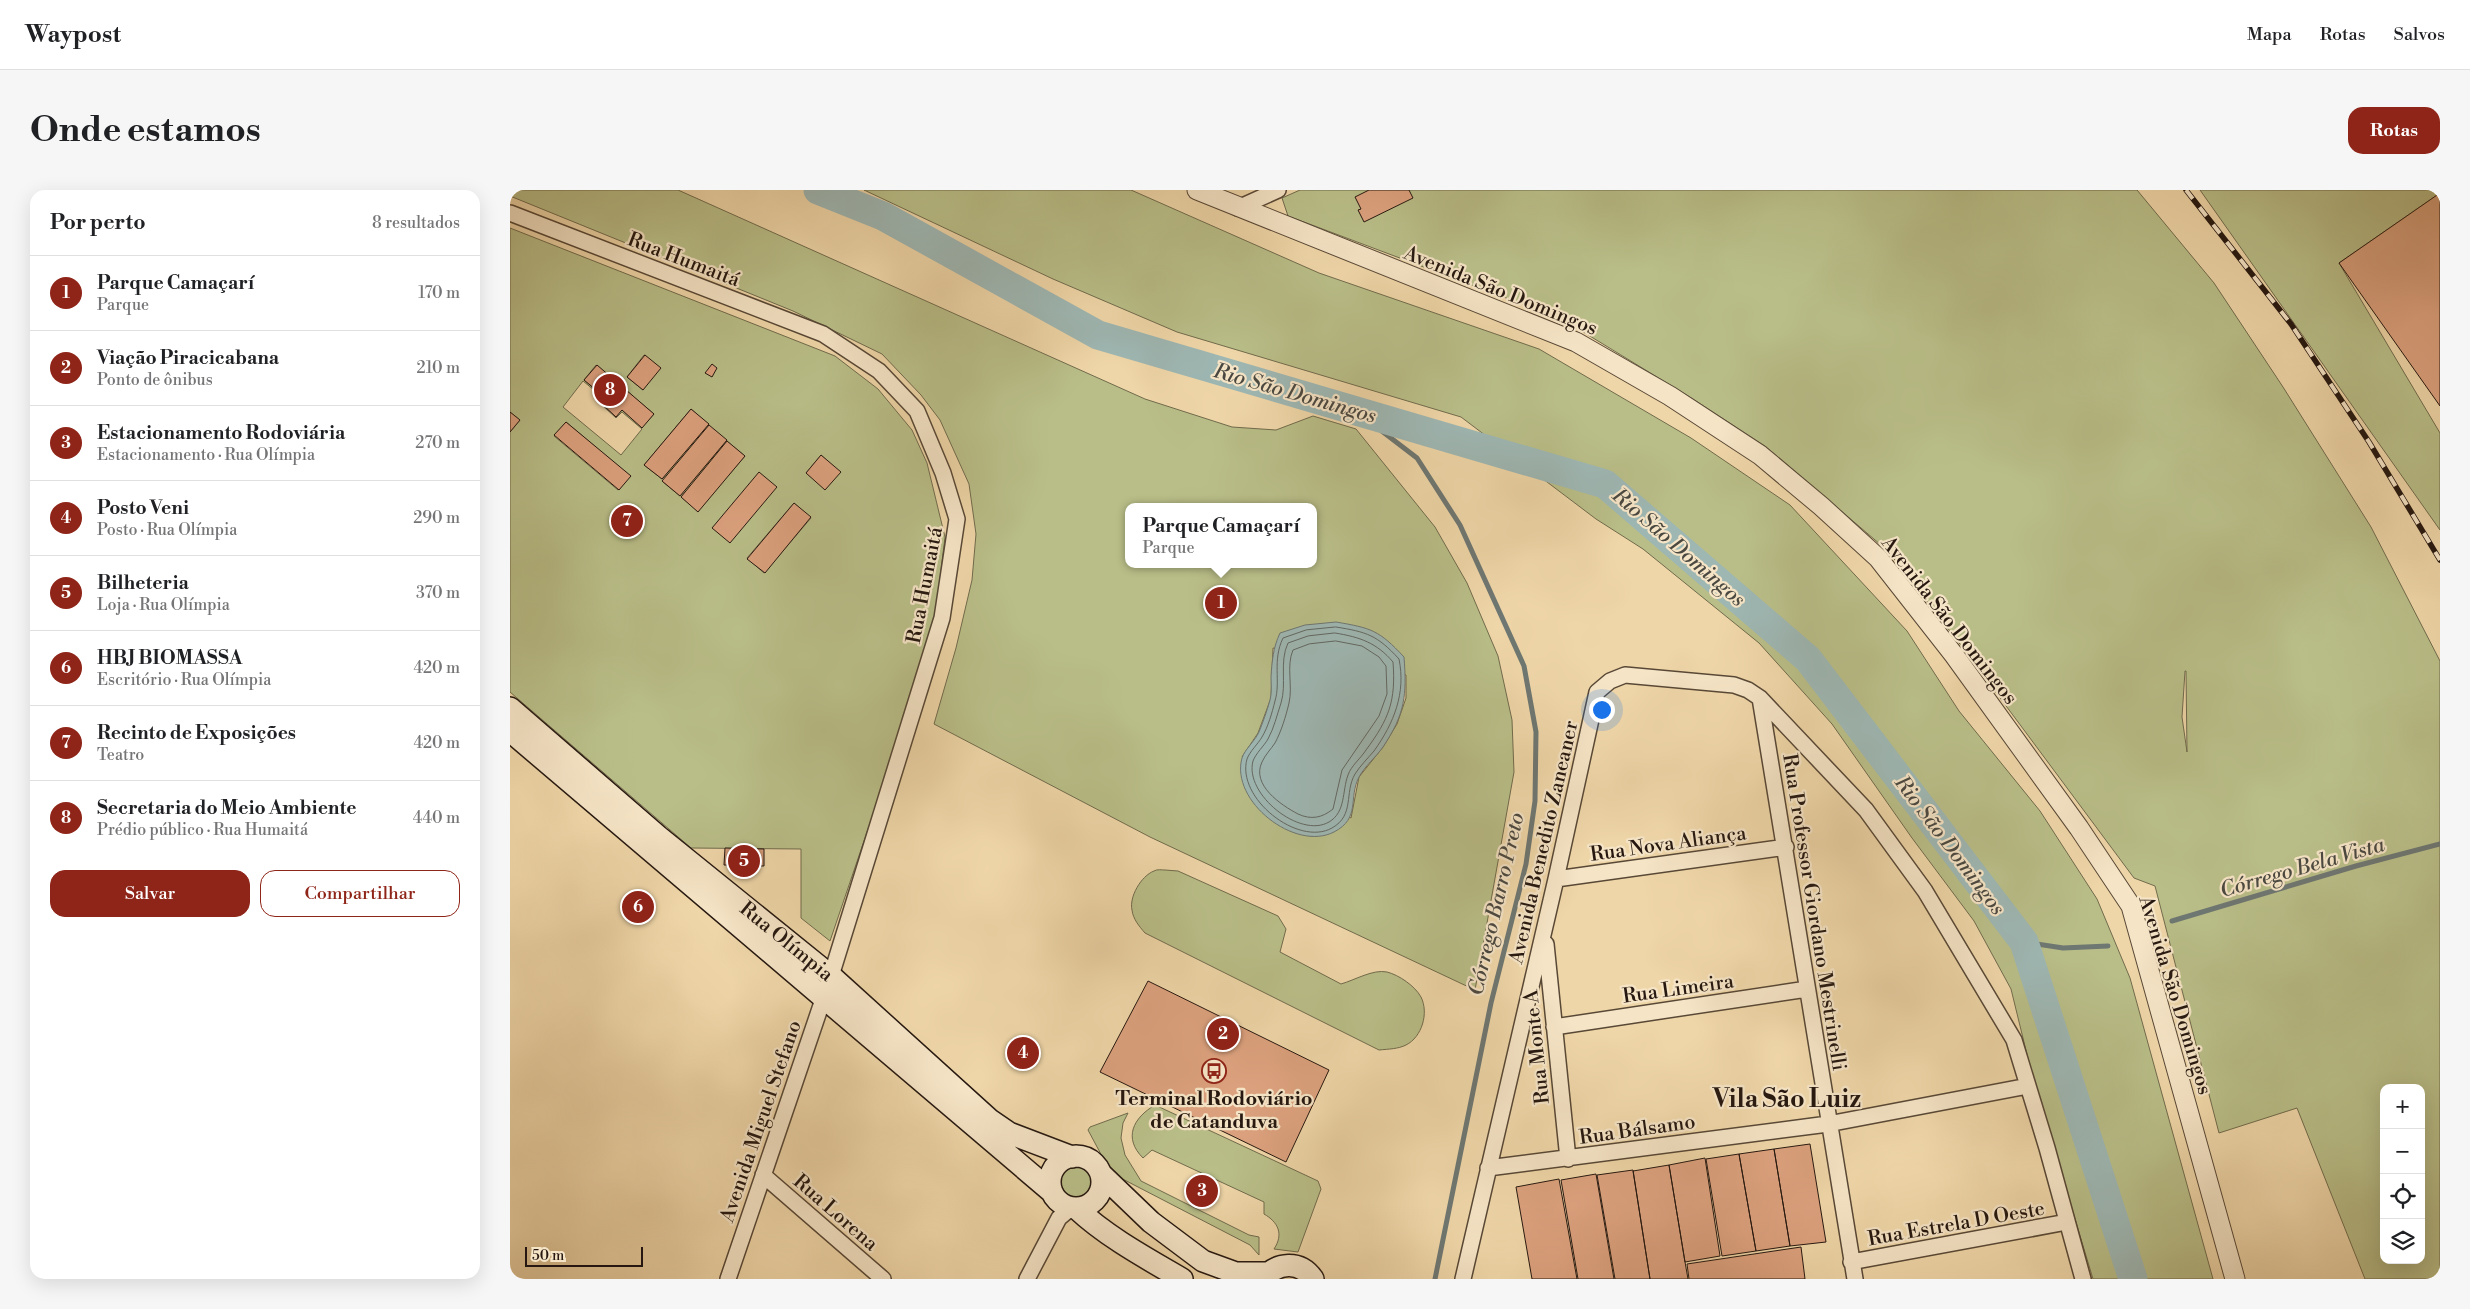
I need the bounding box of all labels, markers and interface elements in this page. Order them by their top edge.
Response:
text: Waypost [25,20,121,50]
text: Mapa [2247,23,2292,46]
text: Rotas [2320,23,2366,46]
text: Salvos [2394,23,2445,46]
button: Rotas [2348,107,2440,154]
text: Onde estamos [30,109,261,152]
text: Por perto [50,210,146,236]
text: 8 resultados [372,213,460,233]
street label: Rua Humaitá [624,228,744,294]
street label: Avenida São Domingos [1399,241,1601,342]
text: Parque Camaçarí [97,271,254,295]
text: 1 [62,283,70,303]
text: 170 m [418,283,460,303]
text: Parque [97,295,149,315]
text: Viação Piracicabana [97,346,279,370]
text: 2 [61,358,71,378]
text: 210 m [416,358,460,378]
water label: Rio São Domingos [1209,358,1379,430]
text: Ponto de ônibus [97,370,213,390]
pin: 8 [594,371,626,409]
text: Estacionamento Rodoviária [97,421,345,445]
text: 3 [61,433,71,453]
text: 270 m [415,433,460,453]
text: Estacionamento · Rua Olímpia [97,445,315,465]
water label: Rio São Domingos [1606,482,1750,613]
text: Posto Veni [97,496,189,520]
pin: 7 [611,502,643,540]
popup [1125,503,1317,568]
text: 4 [61,508,71,528]
text: 290 m [413,508,460,528]
text: Parque Camaçarí [1142,514,1300,538]
text: Posto · Rua Olímpia [97,520,237,540]
street label: Rua Humaitá [902,524,949,646]
street label: Avenida São Domingos [1875,531,2022,710]
text: Parque [1142,538,1195,558]
text: Bilheteria [97,571,189,595]
text: 5 [61,583,71,603]
text: 370 m [416,583,460,603]
pin: 1 [1205,584,1237,622]
text: Loja · Rua Olímpia [97,595,230,615]
text: HBJ BIOMASSA [97,646,242,670]
text: 6 [61,658,71,678]
text: 420 m [413,658,460,678]
text: Escritório · Rua Olímpia [97,670,271,690]
your location [1589,697,1615,723]
street label: Avenida Benedito Zaneaner [1504,718,1585,967]
text: Recinto de Exposições [97,721,296,745]
text: 7 [61,733,71,753]
text: 420 m [413,733,460,753]
text: Teatro [97,745,144,765]
street label: Rua Professor Giordano Mestrinelli [1776,752,1851,1073]
water label: Rio São Domingos [1888,770,2010,921]
text: Secretaria do Meio Ambiente [97,796,356,820]
text: 8 [61,808,71,828]
text: 440 m [413,808,460,828]
water label: Córrego Barro Preto [1463,810,1531,998]
text: Prédio público · Rua Humaitá [97,820,308,840]
street label: Rua Nova Aliança [1588,821,1749,868]
water label: Córrego Bela Vista [2217,832,2388,904]
pin: 5 [728,842,760,880]
button: Salvar [50,870,250,917]
button: Compartilhar [260,870,460,917]
pin: 6 [622,888,654,926]
street label: Avenida São Domingos [2132,892,2217,1098]
street label: Rua Olímpia [734,897,839,988]
street label: Rua Limeira [1621,969,1736,1010]
street label: Rua Monte A [1519,987,1556,1105]
pin: 2 [1207,1015,1239,1053]
street label: Avenida Miguel Stefano [715,1017,808,1227]
pin: 4 [1007,1034,1039,1072]
bus stop icon: Terminal Rodoviário de Catanduva [1201,1058,1227,1084]
district label: Vila São Luiz [1712,1084,1861,1115]
map controls [2380,1084,2425,1264]
button: + [2380,1084,2425,1129]
place label: Terminal Rodoviário de Catanduva [1115,1087,1313,1135]
street label: Rua Bálsamo [1577,1110,1697,1151]
button: − [2380,1129,2425,1174]
street label: Rua Lorena [787,1169,883,1257]
pin: 3 [1186,1172,1218,1210]
button: locate [2380,1174,2425,1219]
street label: Rua Estrela D Oeste [1866,1197,2047,1252]
button: layers [2380,1219,2425,1264]
scale bar [525,1244,642,1267]
text: 50 m [532,1247,564,1265]

